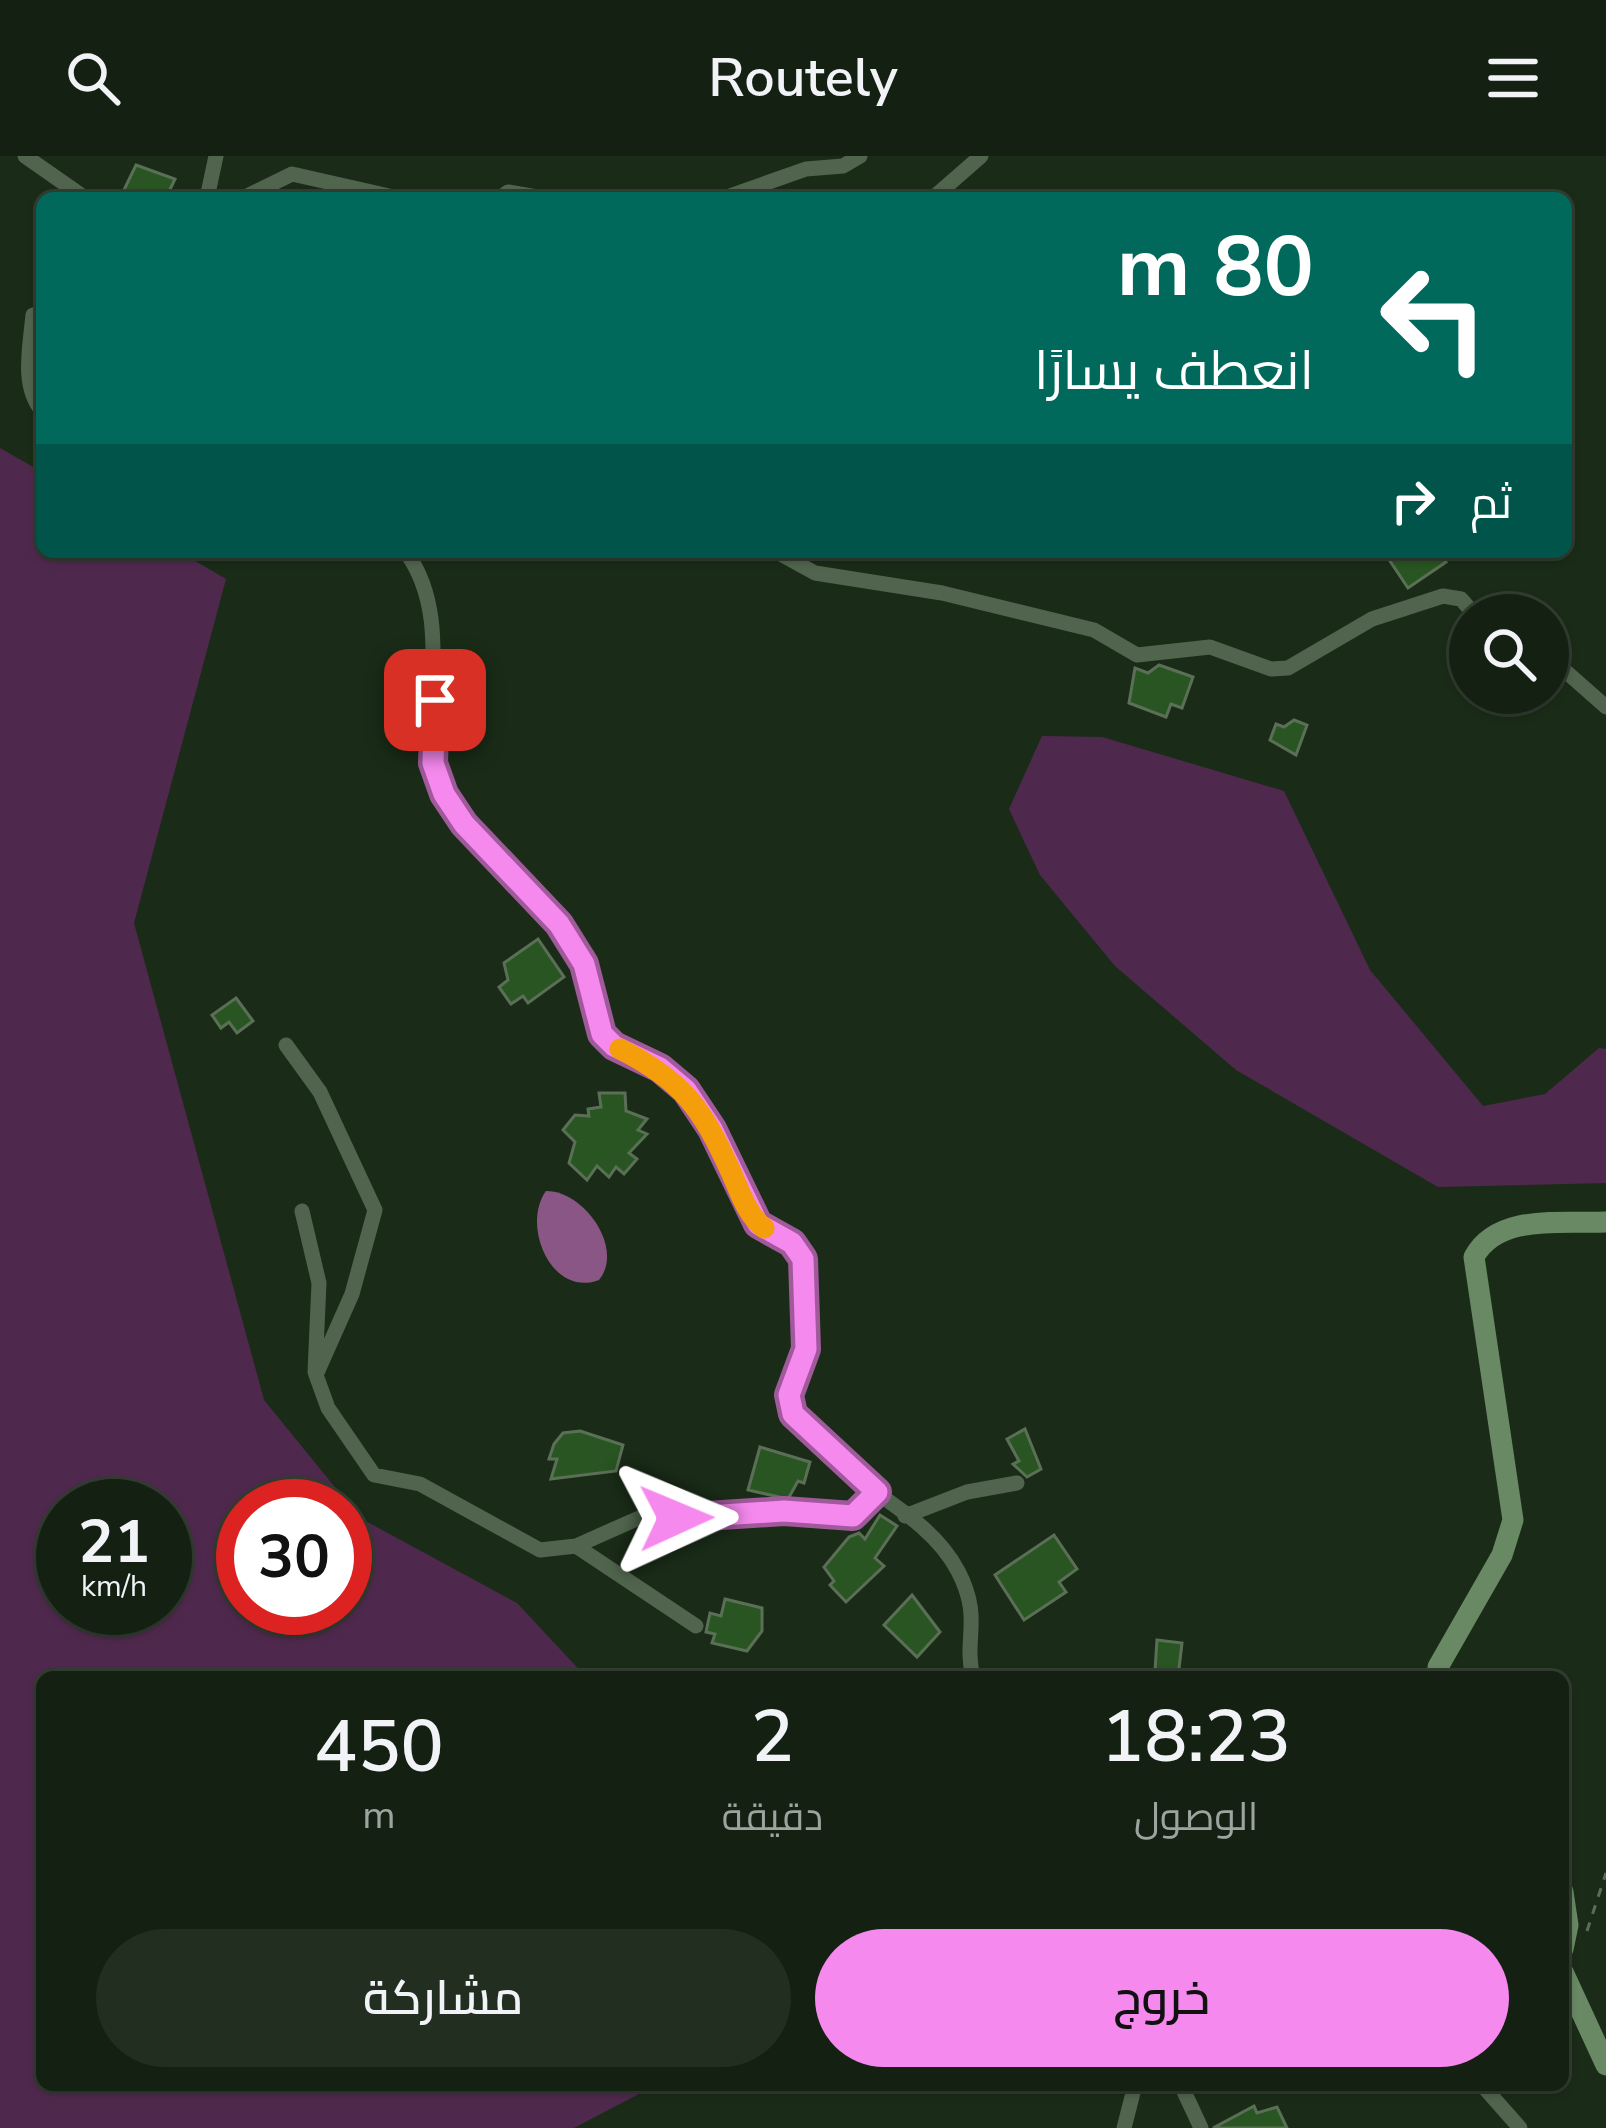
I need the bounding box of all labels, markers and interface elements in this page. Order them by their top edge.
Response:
text: Routely [708,41,898,115]
icon: search [60,45,126,111]
icon: menu [1480,45,1546,111]
text: 80 m [1117,210,1314,325]
icon: left [1356,240,1512,396]
text: انعطف يسارًا [1034,334,1314,408]
icon: right [1380,468,1446,534]
text: ثم [1470,473,1512,534]
map controls [1449,594,1569,714]
button: search [1449,594,1569,714]
pin [384,649,486,751]
icon: arrive [402,667,468,733]
position arrow [613,1455,739,1581]
speed limit sign: 30 [216,1479,372,1635]
text: 21 [78,1501,150,1583]
text: km/h [81,1566,147,1607]
text: 2 [751,1688,794,1786]
text: 18:23 [1101,1688,1291,1786]
text: 450 [314,1698,444,1796]
text: m [362,1789,396,1842]
text: دقيقة [722,1791,823,1844]
text: الوصول [1134,1791,1258,1844]
button: مشاركة [96,1929,791,2067]
button: خروج [815,1929,1509,2067]

